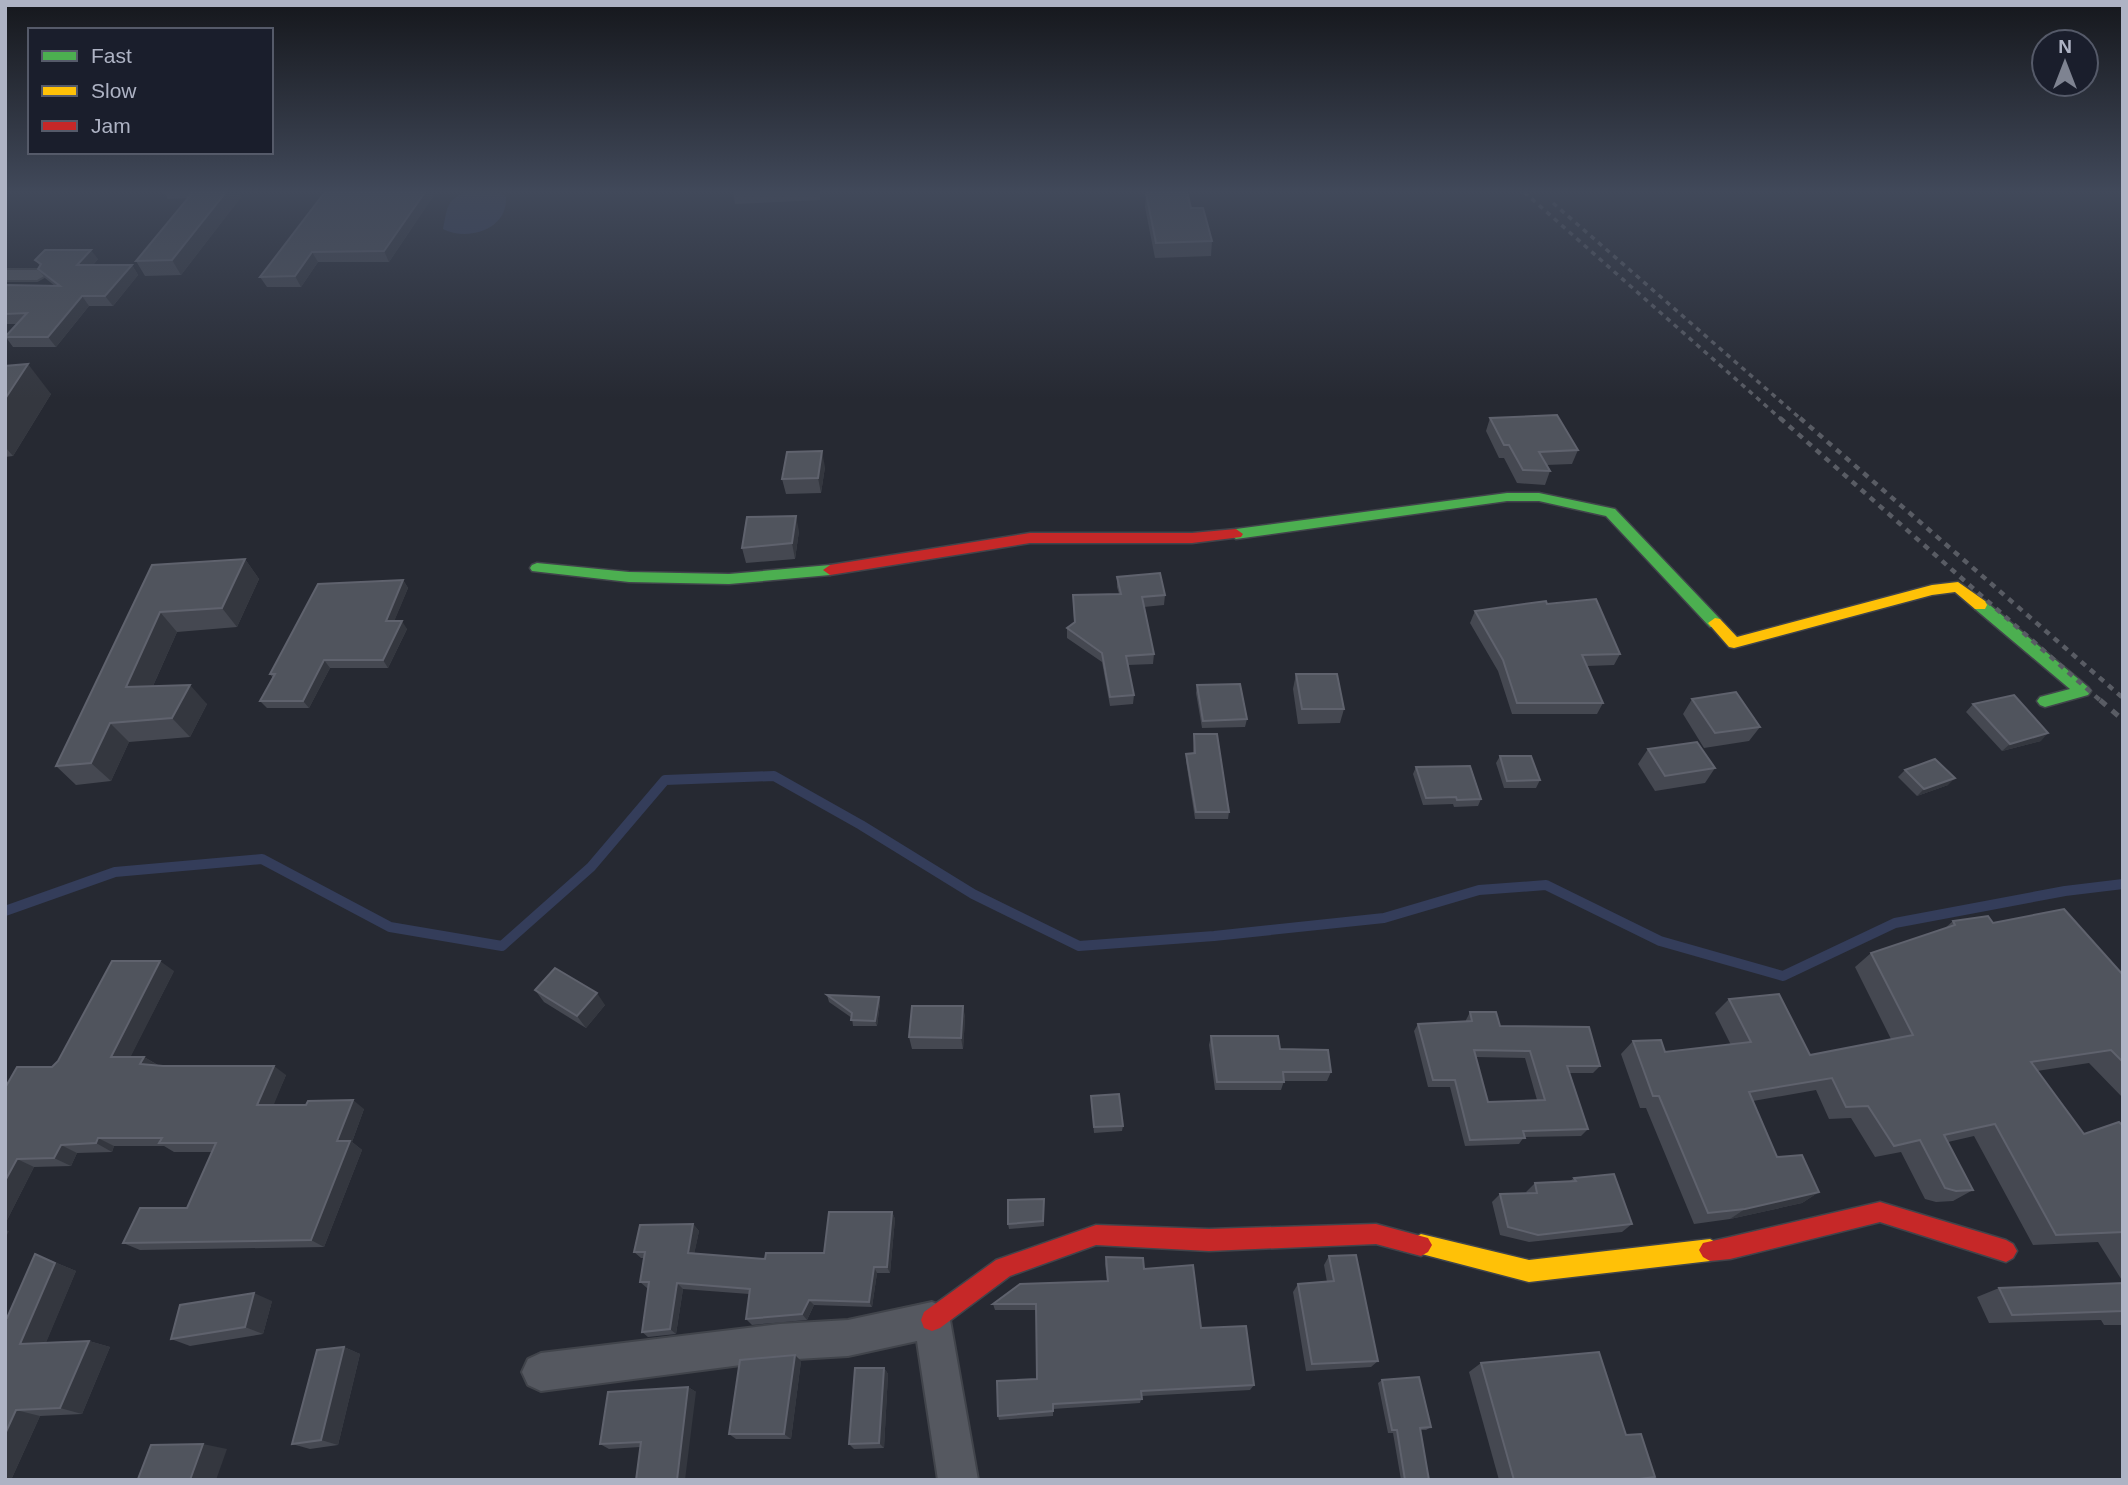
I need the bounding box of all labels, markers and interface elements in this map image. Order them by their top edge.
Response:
legend [28,28,273,154]
north arrow [2030,28,2100,98]
text: N [2058,36,2072,57]
text: Fast [91,44,132,67]
text: Slow [91,79,137,102]
text: Jam [91,114,131,137]

